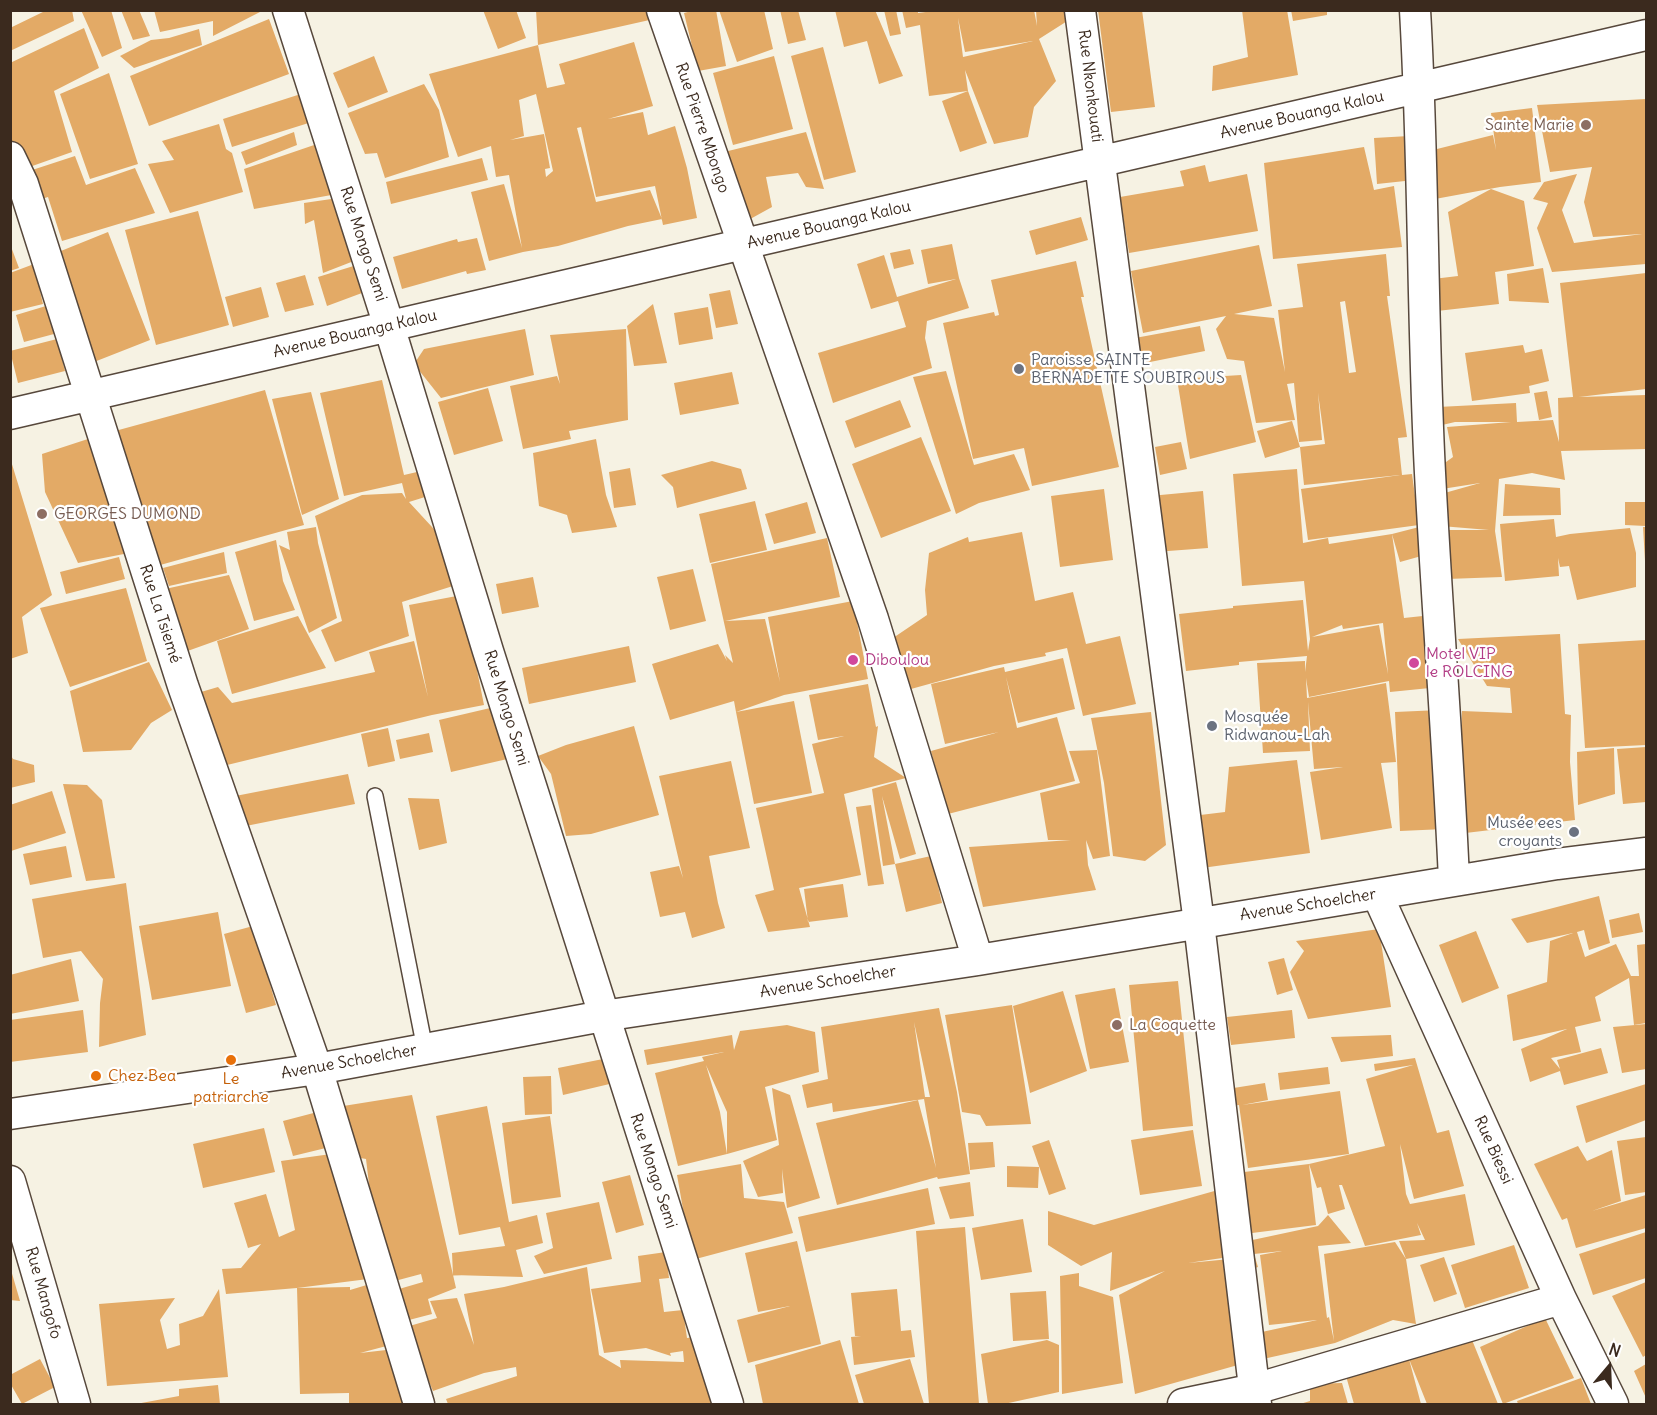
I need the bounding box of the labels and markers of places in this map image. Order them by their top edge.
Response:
place label: Sainte Marie [1485,115,1574,135]
marker: Sainte Marie [1579,118,1593,132]
place label: Paroisse SAINTE BERNADETTE SOUBIROUS [1031,350,1225,388]
marker: Paroisse SAINTE BERNADETTE SOUBIROUS [1012,362,1026,376]
place label: GEORGES DUMOND [54,504,201,524]
marker: GEORGES DUMOND [35,507,49,521]
place label: Motel VIP le ROLCING [1426,644,1513,682]
place label: Diboulou [865,650,929,670]
marker: Diboulou [846,653,860,667]
marker: Motel VIP le ROLCING [1407,656,1421,670]
place label: Mosquée Ridwanou-Lah [1224,707,1330,745]
marker: Mosquée Ridwanou-Lah [1205,719,1219,733]
place label: Musée ees croyants [1487,813,1562,851]
marker: Musée ees croyants [1567,825,1581,839]
place label: La Coquette [1129,1015,1216,1035]
marker: La Coquette [1110,1018,1124,1032]
marker: Le patriarche [224,1053,238,1067]
place label: Chez Bea [108,1066,176,1086]
marker: Chez Bea [89,1069,103,1083]
place label: Le patriarche [193,1069,269,1107]

